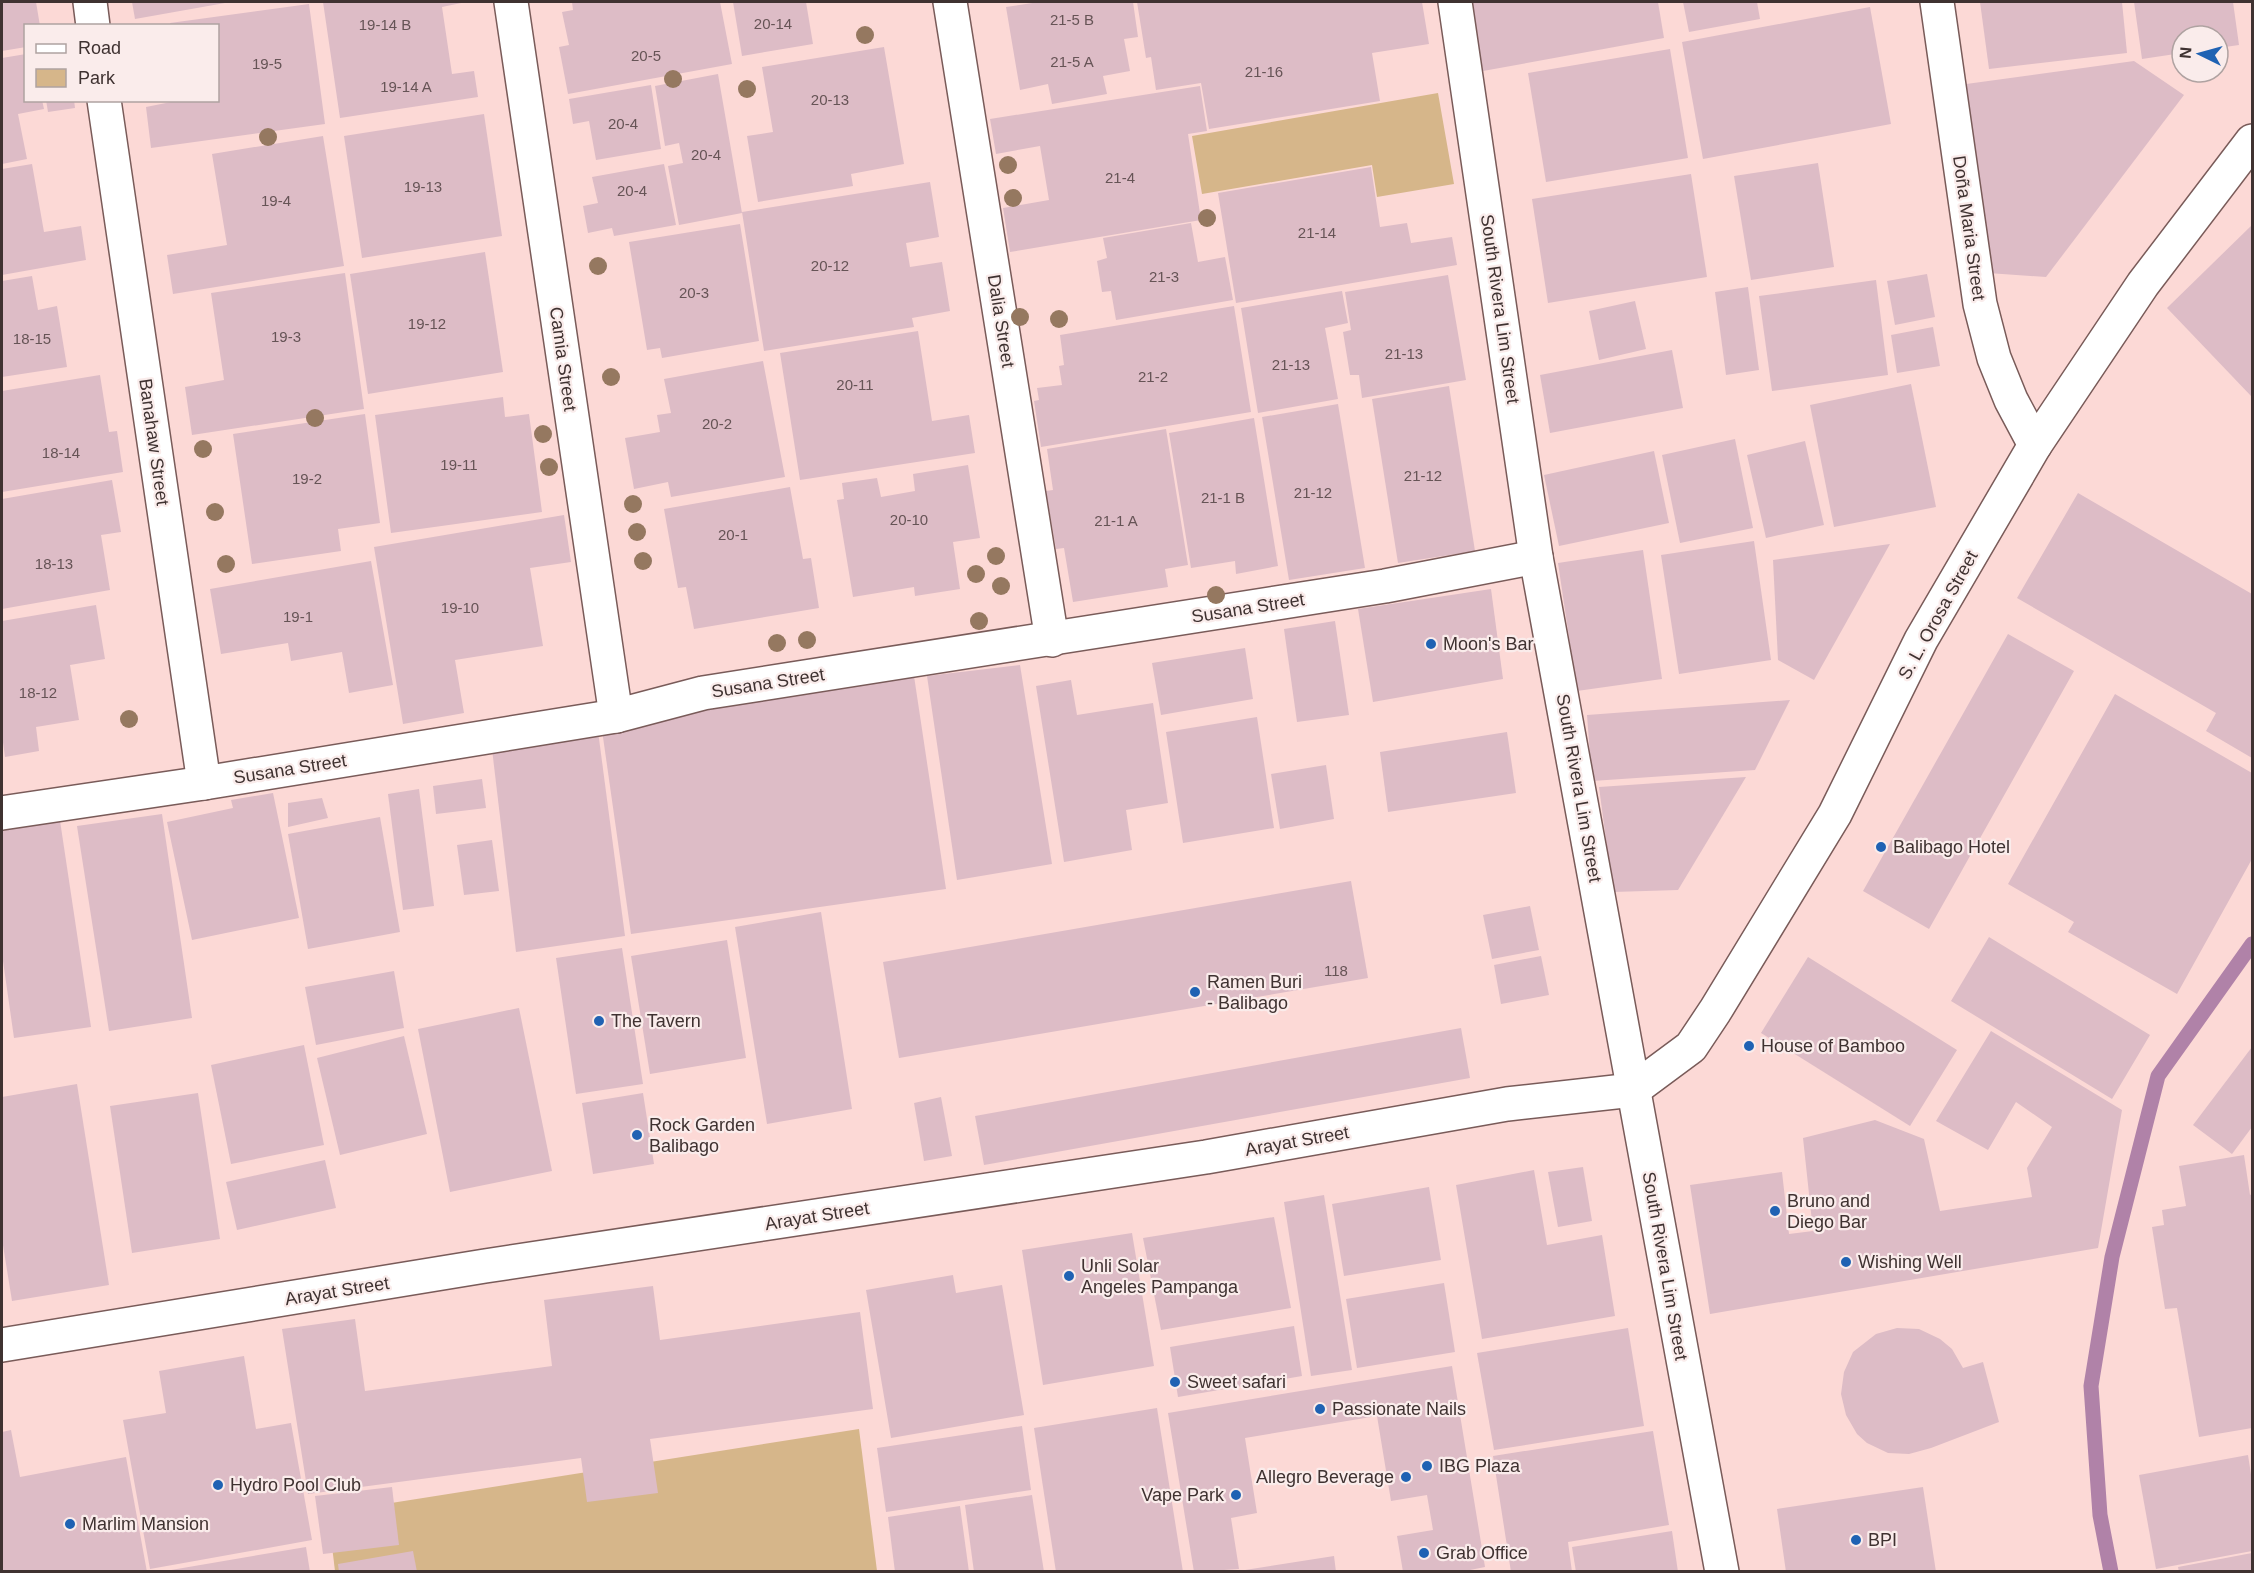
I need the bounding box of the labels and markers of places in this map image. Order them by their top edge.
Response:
place label: Moon's Bar [1443,634,1533,654]
marker: Moon's Bar [1424,637,1438,651]
place label: Balibago Hotel [1893,837,2010,857]
marker: Balibago Hotel [1874,840,1888,854]
place label: Ramen Buri - Balibago [1207,972,1302,1013]
marker: Ramen Buri - Balibago [1188,985,1202,999]
place label: The Tavern [611,1011,701,1031]
marker: The Tavern [592,1014,606,1028]
place label: House of Bamboo [1761,1036,1905,1056]
marker: House of Bamboo [1742,1039,1756,1053]
place label: Rock Garden Balibago [649,1115,755,1156]
marker: Rock Garden Balibago [630,1128,644,1142]
place label: Bruno and Diego Bar [1787,1191,1870,1232]
marker: Bruno and Diego Bar [1768,1204,1782,1218]
place label: Wishing Well [1858,1252,1962,1272]
marker: Wishing Well [1839,1255,1853,1269]
place label: Unli Solar Angeles Pampanga [1081,1256,1239,1297]
marker: Unli Solar Angeles Pampanga [1062,1269,1076,1283]
place label: Sweet safari [1187,1372,1286,1392]
marker: Sweet safari [1168,1375,1182,1389]
place label: Passionate Nails [1332,1399,1466,1419]
marker: Passionate Nails [1313,1402,1327,1416]
place label: IBG Plaza [1439,1456,1521,1476]
marker: IBG Plaza [1420,1459,1434,1473]
place label: Allegro Beverage [1256,1467,1394,1487]
marker: Allegro Beverage [1399,1470,1413,1484]
place label: Hydro Pool Club [230,1475,361,1495]
marker: Hydro Pool Club [211,1478,225,1492]
place label: Vape Park [1141,1485,1225,1505]
marker: Vape Park [1229,1488,1243,1502]
place label: Marlim Mansion [82,1514,209,1534]
marker: Marlim Mansion [63,1517,77,1531]
place label: BPI [1868,1530,1897,1550]
marker: BPI [1849,1533,1863,1547]
place label: Grab Office [1436,1543,1528,1563]
marker: Grab Office [1417,1546,1431,1560]

